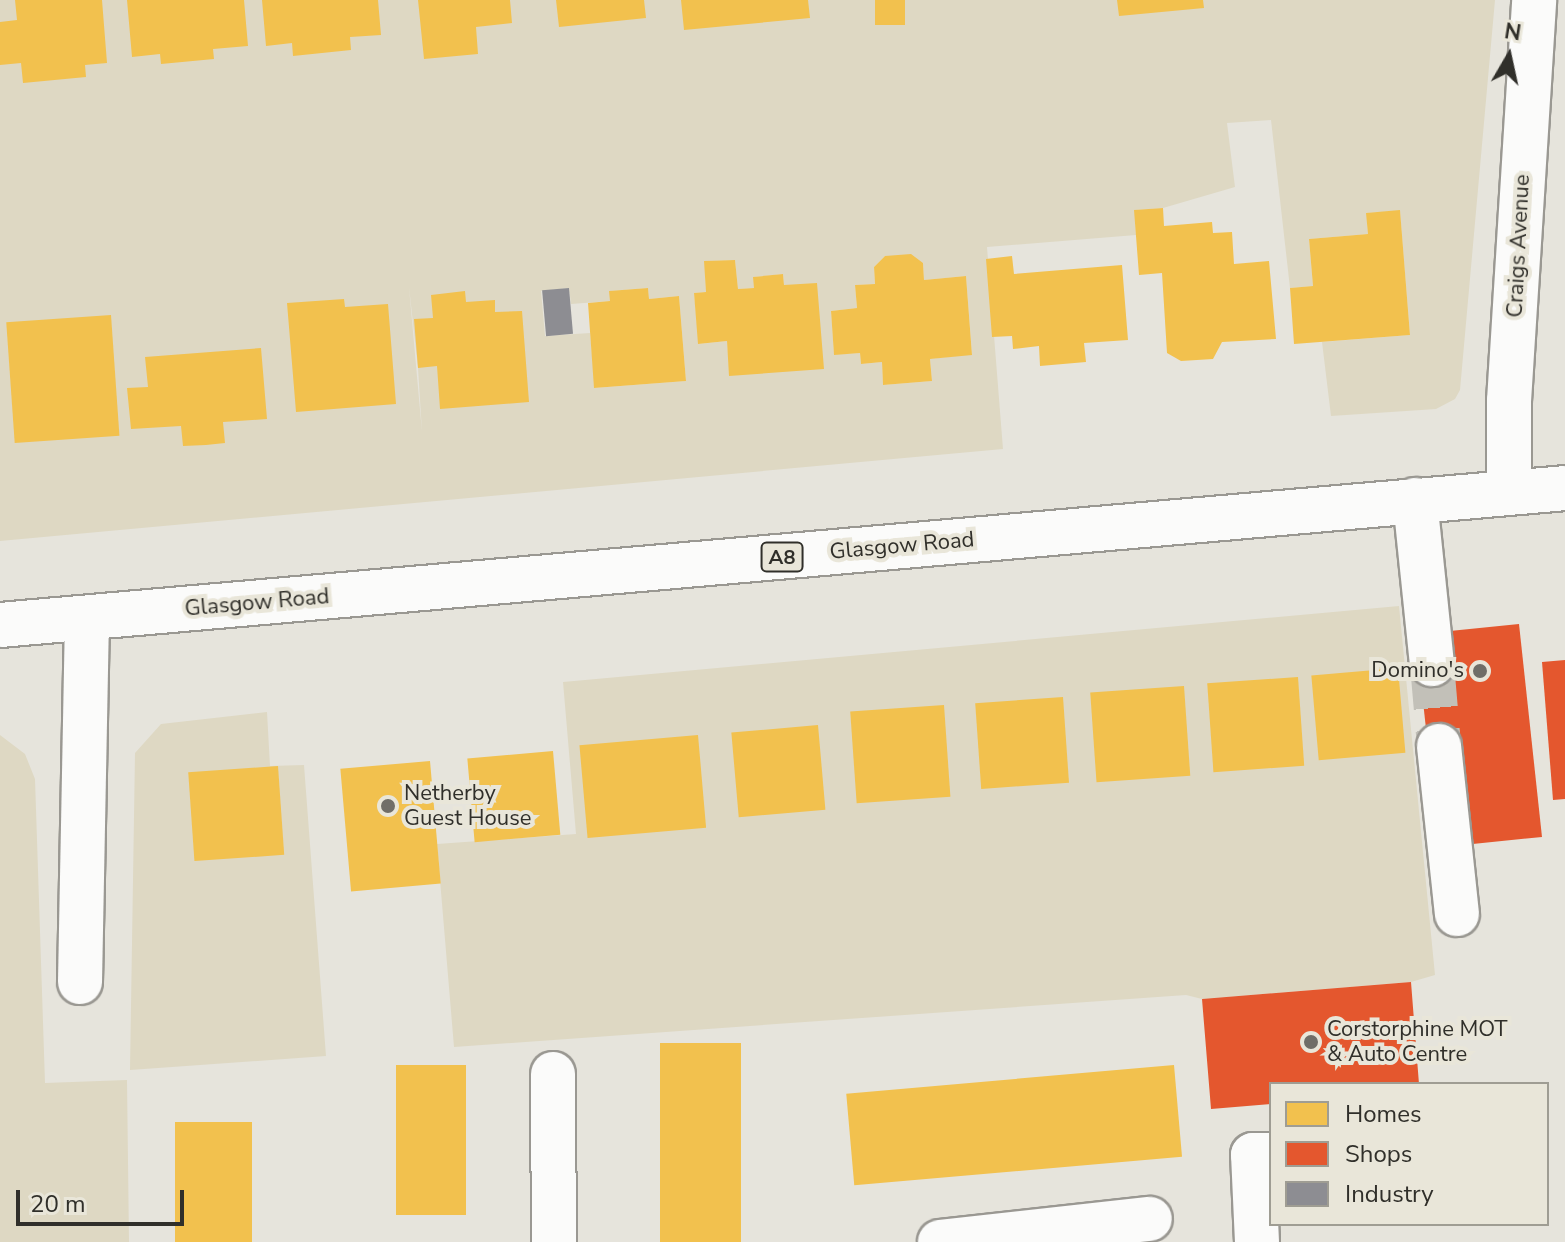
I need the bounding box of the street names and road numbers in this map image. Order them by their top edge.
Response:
street label: Craigs Avenue [1502,174,1536,318]
street label: Glasgow Road [829,527,975,565]
road number: A8 [760,541,804,573]
street label: Glasgow Road [184,584,330,622]

